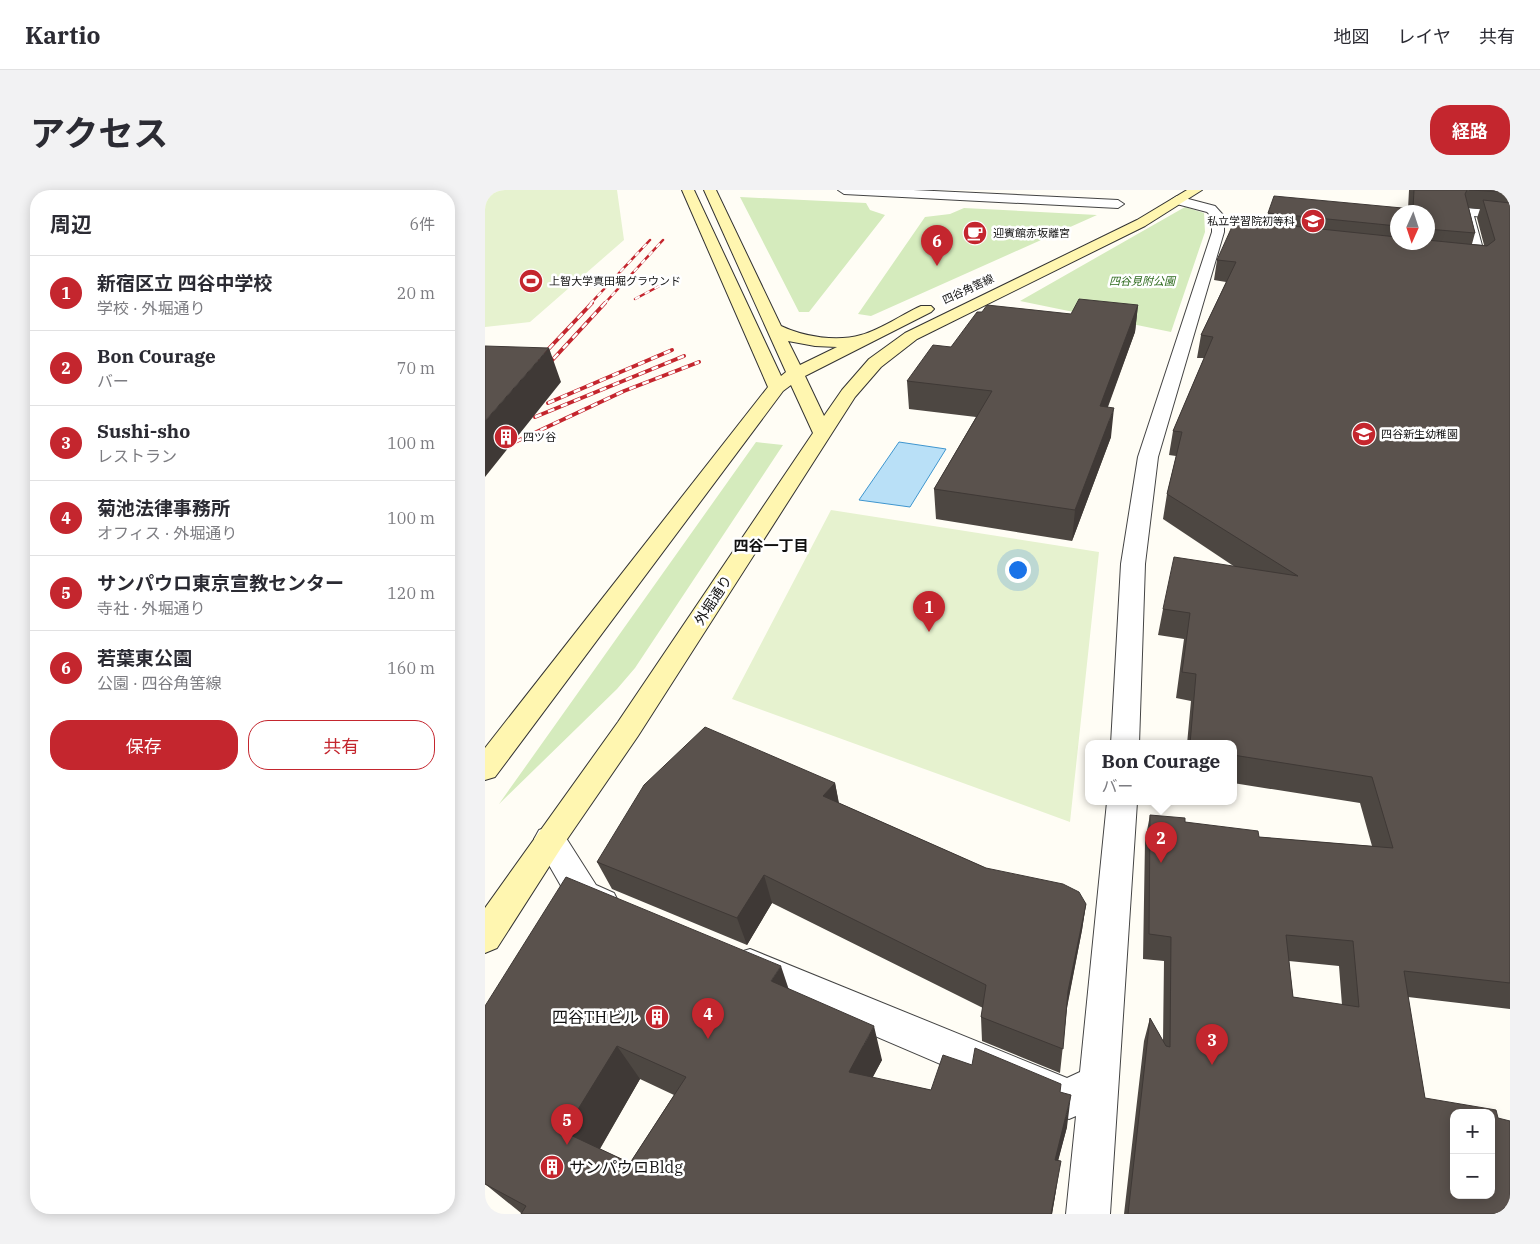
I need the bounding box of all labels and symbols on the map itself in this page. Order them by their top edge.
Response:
north arrow [1390,205,1435,250]
school or university icon: 私立学習院初等科 [1300,208,1326,234]
place label: 私立学習院初等科 [1207,214,1295,228]
cafe icon: 迎賓館赤坂離宮 [962,220,988,246]
pin: 6 [921,225,953,266]
place label: 迎賓館赤坂離宮 [993,226,1070,240]
sports icon: 上智大学真田堀グラウンド [518,268,544,294]
street label: 四谷角筈線 [940,271,996,307]
place label: 上智大学真田堀グラウンド [549,274,681,288]
park label: 四谷見附公園 [1109,274,1177,288]
school or university icon: 四谷新生幼稚園 [1351,421,1377,447]
building icon: 四ツ谷 [493,424,519,450]
place label: 四谷新生幼稚園 [1381,427,1458,441]
place label: 四ツ谷 [523,430,556,444]
district label: 四谷一丁目 [733,536,809,555]
your location [1005,557,1031,583]
street label: 外堀通り [690,572,736,628]
pin: 1 [913,591,945,632]
pin: 2 [1145,822,1177,863]
pin: 4 [692,998,724,1039]
building icon: 四谷THビル [644,1004,670,1030]
place label: 四谷THビル [552,1007,639,1027]
pin: 3 [1196,1024,1228,1065]
pin: 5 [551,1104,583,1145]
building icon: サンパウロBldg [539,1154,565,1180]
place label: サンパウロBldg [569,1157,683,1177]

